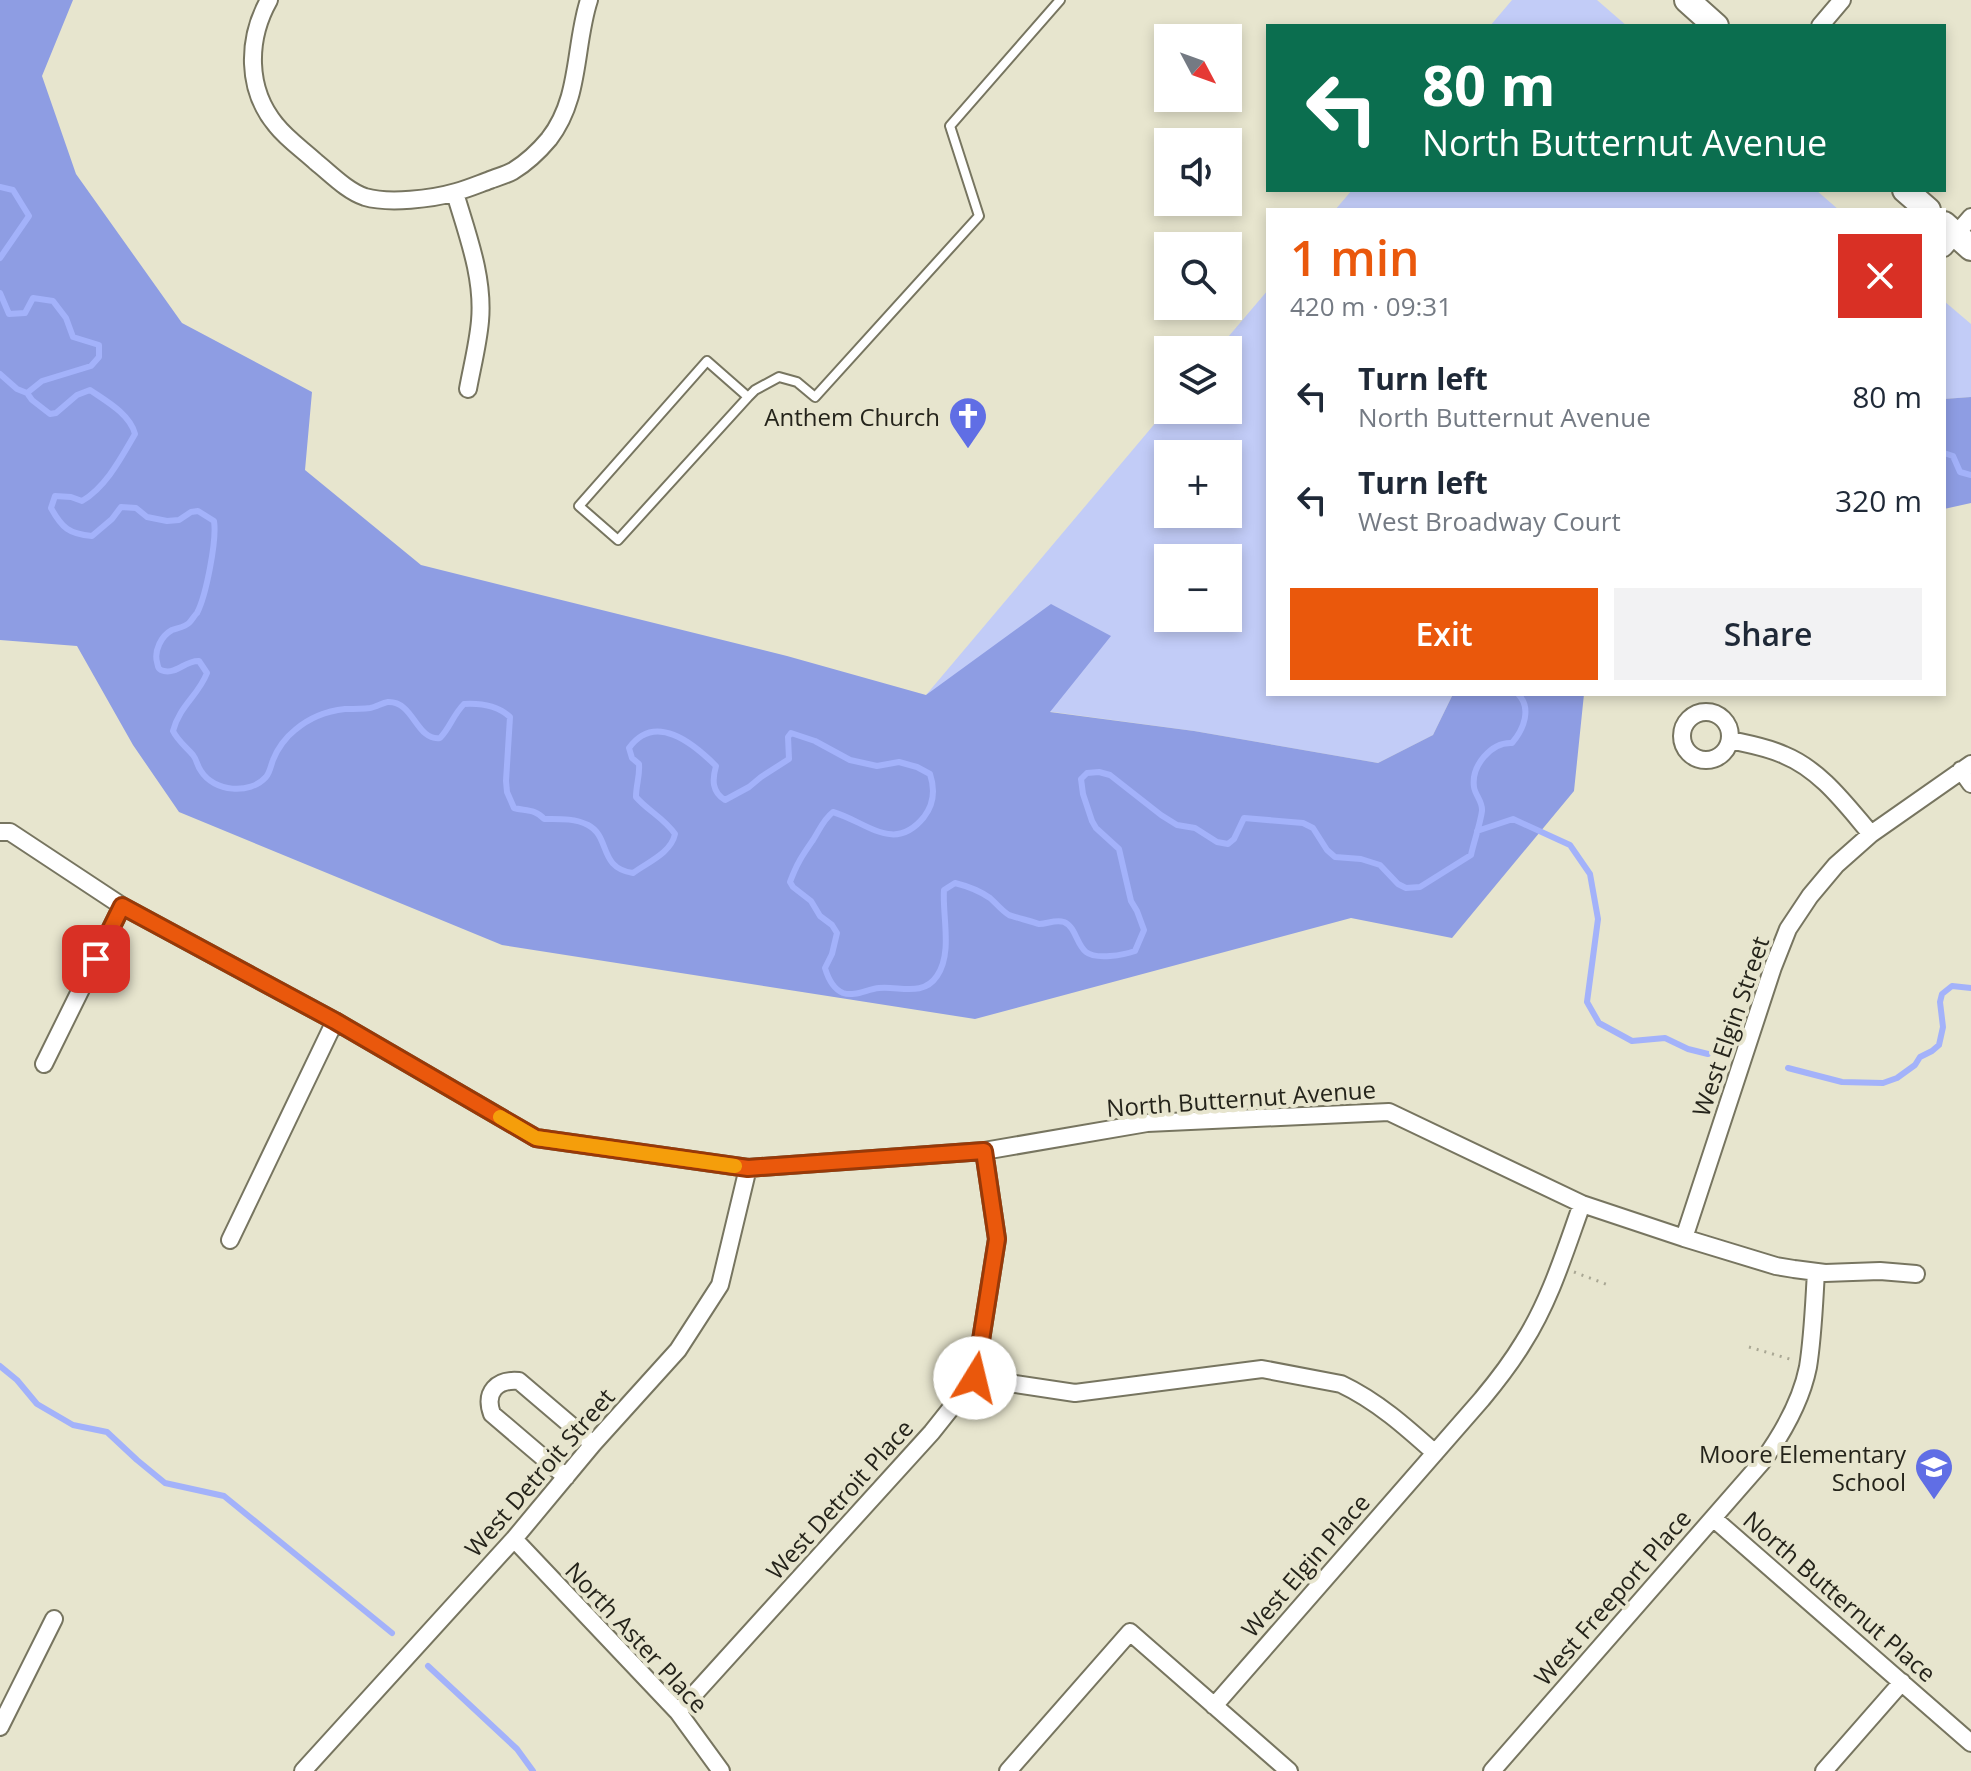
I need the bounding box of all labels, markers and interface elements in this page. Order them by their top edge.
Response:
north arrow [1154,24,1242,112]
map controls [1154,24,1242,632]
text: 80 m [1422,46,1556,122]
icon: left [1290,56,1394,160]
text: North Butternut Avenue [1422,118,1827,167]
button: sound [1154,128,1242,216]
text: 1 min [1290,225,1420,290]
button: search [1154,232,1242,320]
button: close [1838,234,1922,318]
text: 420 m · 09:31 [1290,288,1452,324]
button: layers [1154,336,1242,424]
text: Turn left [1358,358,1488,399]
icon: left [1290,374,1334,418]
text: 80 m [1852,376,1922,417]
church icon: Anthem Church [947,395,989,450]
text: North Butternut Avenue [1358,399,1651,435]
place label: Anthem Church [764,400,940,433]
button: + [1154,440,1242,528]
text: Turn left [1358,462,1488,503]
icon: left [1290,478,1334,522]
text: 320 m [1835,480,1922,521]
text: West Broadway Court [1358,503,1621,539]
button: − [1154,544,1242,632]
button: Exit [1290,588,1598,680]
button: Share [1614,588,1922,680]
pin [62,925,130,993]
street label: West Elgin Street [1684,932,1776,1120]
icon: arrive [74,937,118,981]
street label: North Butternut Avenue [1105,1072,1377,1124]
position arrow [933,1336,1017,1420]
street label: West Detroit Street [457,1381,621,1563]
street label: West Detroit Place [758,1412,920,1586]
place label: Moore Elementary School [1699,1437,1907,1498]
school or university icon: Moore Elementary School [1913,1446,1955,1501]
street label: West Elgin Place [1233,1486,1377,1644]
street label: West Freeport Place [1526,1502,1698,1692]
street label: North Butternut Place [1737,1503,1943,1689]
street label: North Aster Place [558,1554,716,1720]

